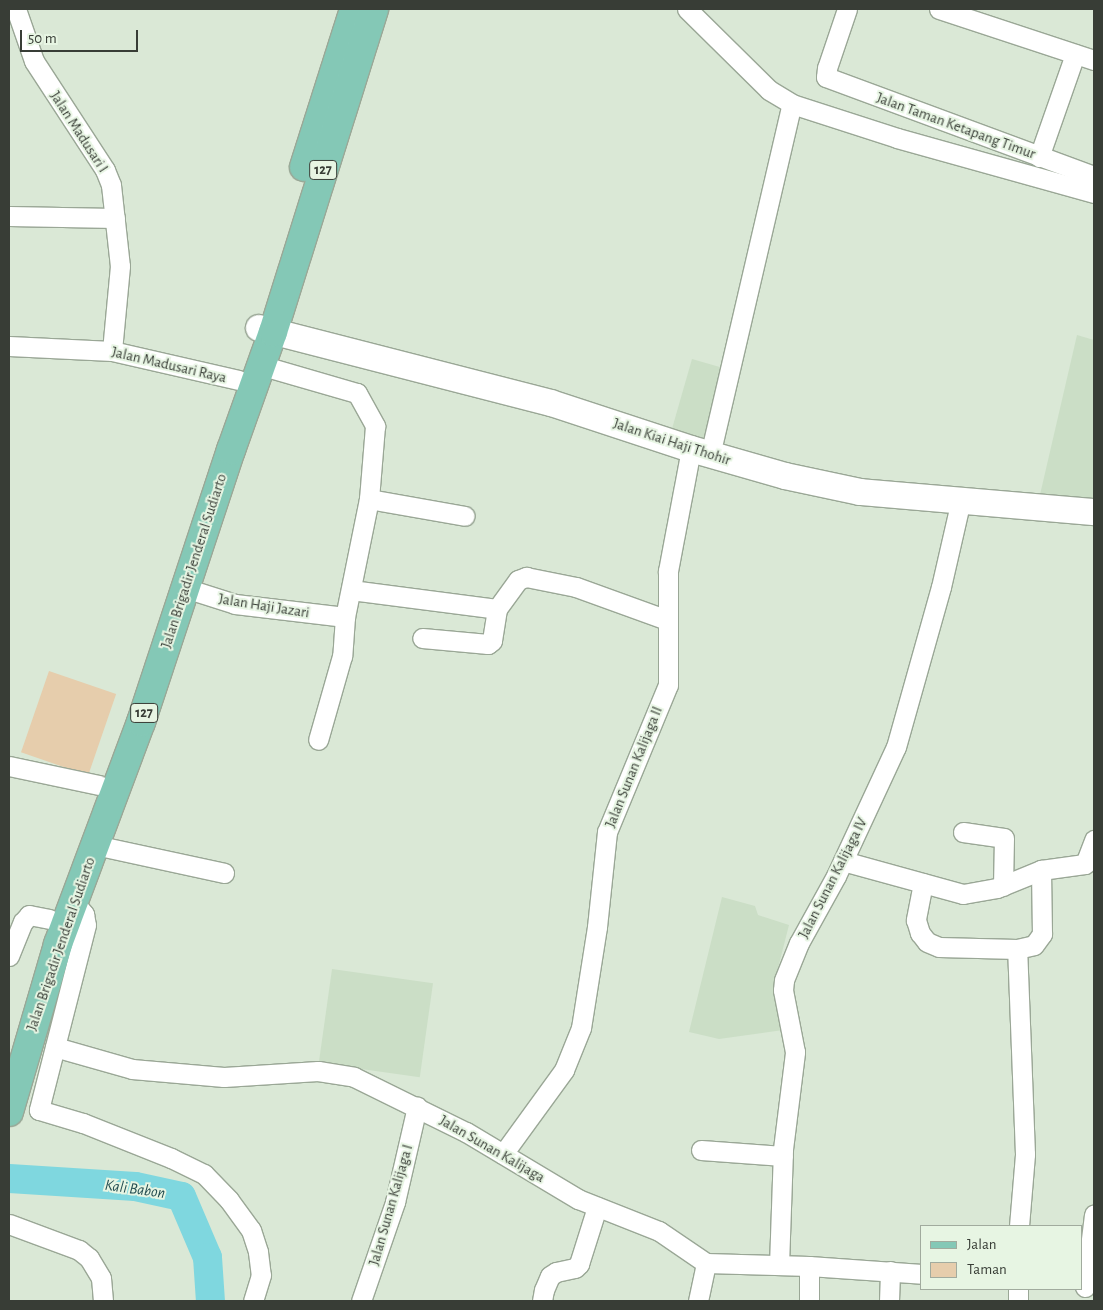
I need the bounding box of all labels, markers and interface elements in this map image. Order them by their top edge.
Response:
scale bar [22,20,140,52]
text: 50 m [28,31,57,46]
street label: Jalan Madusari I [46,88,112,176]
street label: Jalan Taman Ketapang Timur [874,89,1038,163]
road number: 127 [308,158,338,182]
street label: Jalan Madusari Raya [110,343,228,387]
street label: Jalan Kiai Haji Thohir [611,415,733,469]
street label: Jalan Brigadir Jenderal Sudiarto [157,472,231,650]
street label: Jalan Haji Jazari [217,590,311,622]
road number: 127 [129,701,159,724]
street label: Jalan Sunan Kalijaga II [601,704,667,830]
street label: Jalan Sunan Kalijaga IV [795,815,871,941]
street label: Jalan Brigadir Jenderal Sudiarto [23,855,99,1033]
street label: Jalan Sunan Kalijaga [436,1112,548,1186]
street label: Jalan Sunan Kalijaga I [365,1142,417,1268]
water label: Kali Babon [103,1175,167,1203]
legend [920,1225,1083,1290]
text: Jalan [967,1237,997,1252]
text: Taman [967,1262,1007,1277]

